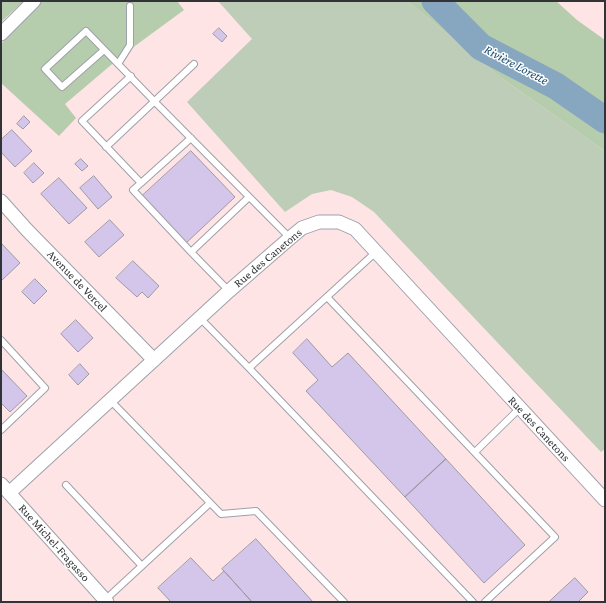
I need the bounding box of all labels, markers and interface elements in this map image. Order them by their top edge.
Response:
water label: Rivière Lorette [481,42,551,88]
street label: Rue des Canetons [231,225,305,291]
street label: Avenue de Vercel [44,247,110,315]
street label: Rue des Canetons [505,393,573,465]
street label: Rue Michel-Fragasso [15,501,93,585]

